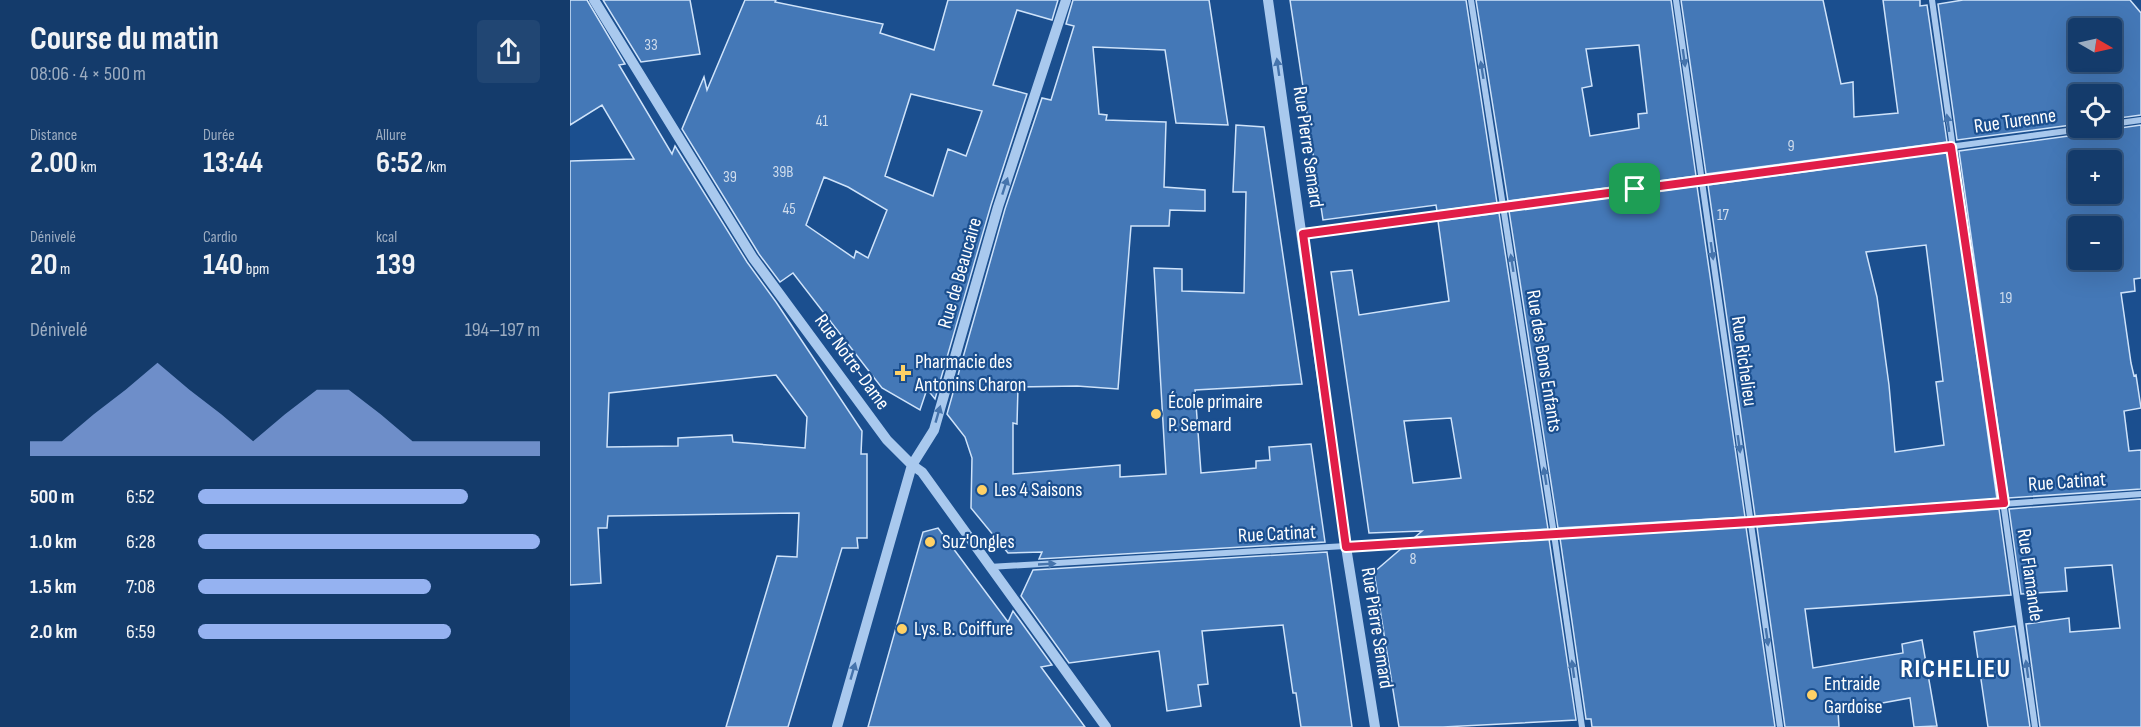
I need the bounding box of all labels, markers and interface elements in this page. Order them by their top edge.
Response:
north arrow [2068,18,2122,72]
map controls [2068,18,2122,270]
text: Course du matin [30,19,219,59]
button: share [477,20,540,83]
house number: 33 [644,36,658,55]
one-way arrow [1680,49,1689,68]
one-way arrow [1274,57,1283,76]
one-way arrow [1477,60,1486,79]
text: 08:06 · 4 × 500 m [30,62,146,86]
button: locate [2068,84,2122,138]
street label: Rue Pierre Semard [1288,85,1328,209]
street label: Rue Turenne [1972,103,2058,139]
house number: 41 [816,112,829,131]
one-way arrow [1943,113,1952,132]
text: Distance [30,126,77,145]
text: Durée [203,126,235,145]
text: Allure [376,126,406,145]
house number: 9 [1787,137,1795,156]
text: 2.00 [30,145,78,181]
text: 13:44 [203,145,263,181]
text: 6:52 [376,145,423,181]
button: + [2068,150,2122,204]
text: km [78,158,97,177]
text: /km [423,158,447,177]
house number: 39B [773,163,793,182]
pin [1609,163,1660,214]
house number: 39 [723,168,737,187]
icon: arrive [1618,172,1651,205]
one-way arrow [1001,177,1010,195]
house number: 45 [782,200,796,219]
house number: 17 [1717,206,1730,225]
street label: Rue de Beaucaire [933,215,987,331]
button: − [2068,216,2122,270]
text: Dénivelé [30,228,76,247]
text: Cardio [203,228,237,247]
text: kcal [376,228,397,247]
one-way arrow [1707,242,1716,261]
text: 20 [30,247,57,283]
text: 140 [203,247,243,283]
text: 139 [376,247,415,283]
one-way arrow [1507,253,1516,272]
text: m [57,260,70,279]
text: bpm [243,260,269,279]
street label: Rue des Bons Enfants [1521,288,1567,434]
house number: 19 [2000,289,2012,308]
street label: Rue Notre-Dame [809,309,895,415]
street label: Rue Richelieu [1726,314,1762,408]
text: Dénivelé [30,318,88,342]
text: 194–197 m [465,318,540,342]
place label: Pharmacie des Antonins Charon [914,350,1026,397]
marker: Pharmacie des Antonins Charon [896,366,910,380]
place label: École primaire P. Semard [1168,390,1263,437]
one-way arrow [934,405,944,423]
marker: École primaire P. Semard [1149,407,1163,421]
one-way arrow [1735,435,1744,454]
one-way arrow [1541,467,1550,486]
street label: Rue Catinat [2027,467,2107,497]
place label: Les 4 Saisons [994,478,1082,502]
marker: Les 4 Saisons [975,483,989,497]
text: 500 m [30,485,74,509]
text: 6:52 [126,485,155,509]
street label: Rue Catinat [1237,520,1317,548]
street label: Rue Flamande [2012,527,2048,623]
text: 1.0 km [30,530,77,554]
text: 6:28 [126,530,156,554]
place label: Suz'Ongles [942,530,1015,554]
marker: Suz'Ongles [923,535,937,549]
house number: 8 [1409,550,1417,569]
one-way arrow [1037,559,1056,568]
street label: Rue Pierre Semard [1356,566,1398,690]
text: 1.5 km [30,575,76,599]
text: 7:08 [126,575,155,599]
place label: Lys. B. Coiffure [914,617,1013,641]
text: 2.0 km [30,620,77,644]
text: 6:59 [126,620,155,644]
marker: Lys. B. Coiffure [895,622,909,636]
one-way arrow [1763,628,1772,647]
district label: RICHELIEU [1900,654,2012,685]
one-way arrow [1569,659,1578,678]
one-way arrow [2022,659,2031,678]
one-way arrow [849,662,858,680]
place label: Entraide Gardoise [1824,672,1883,719]
marker: Entraide Gardoise [1805,688,1819,702]

